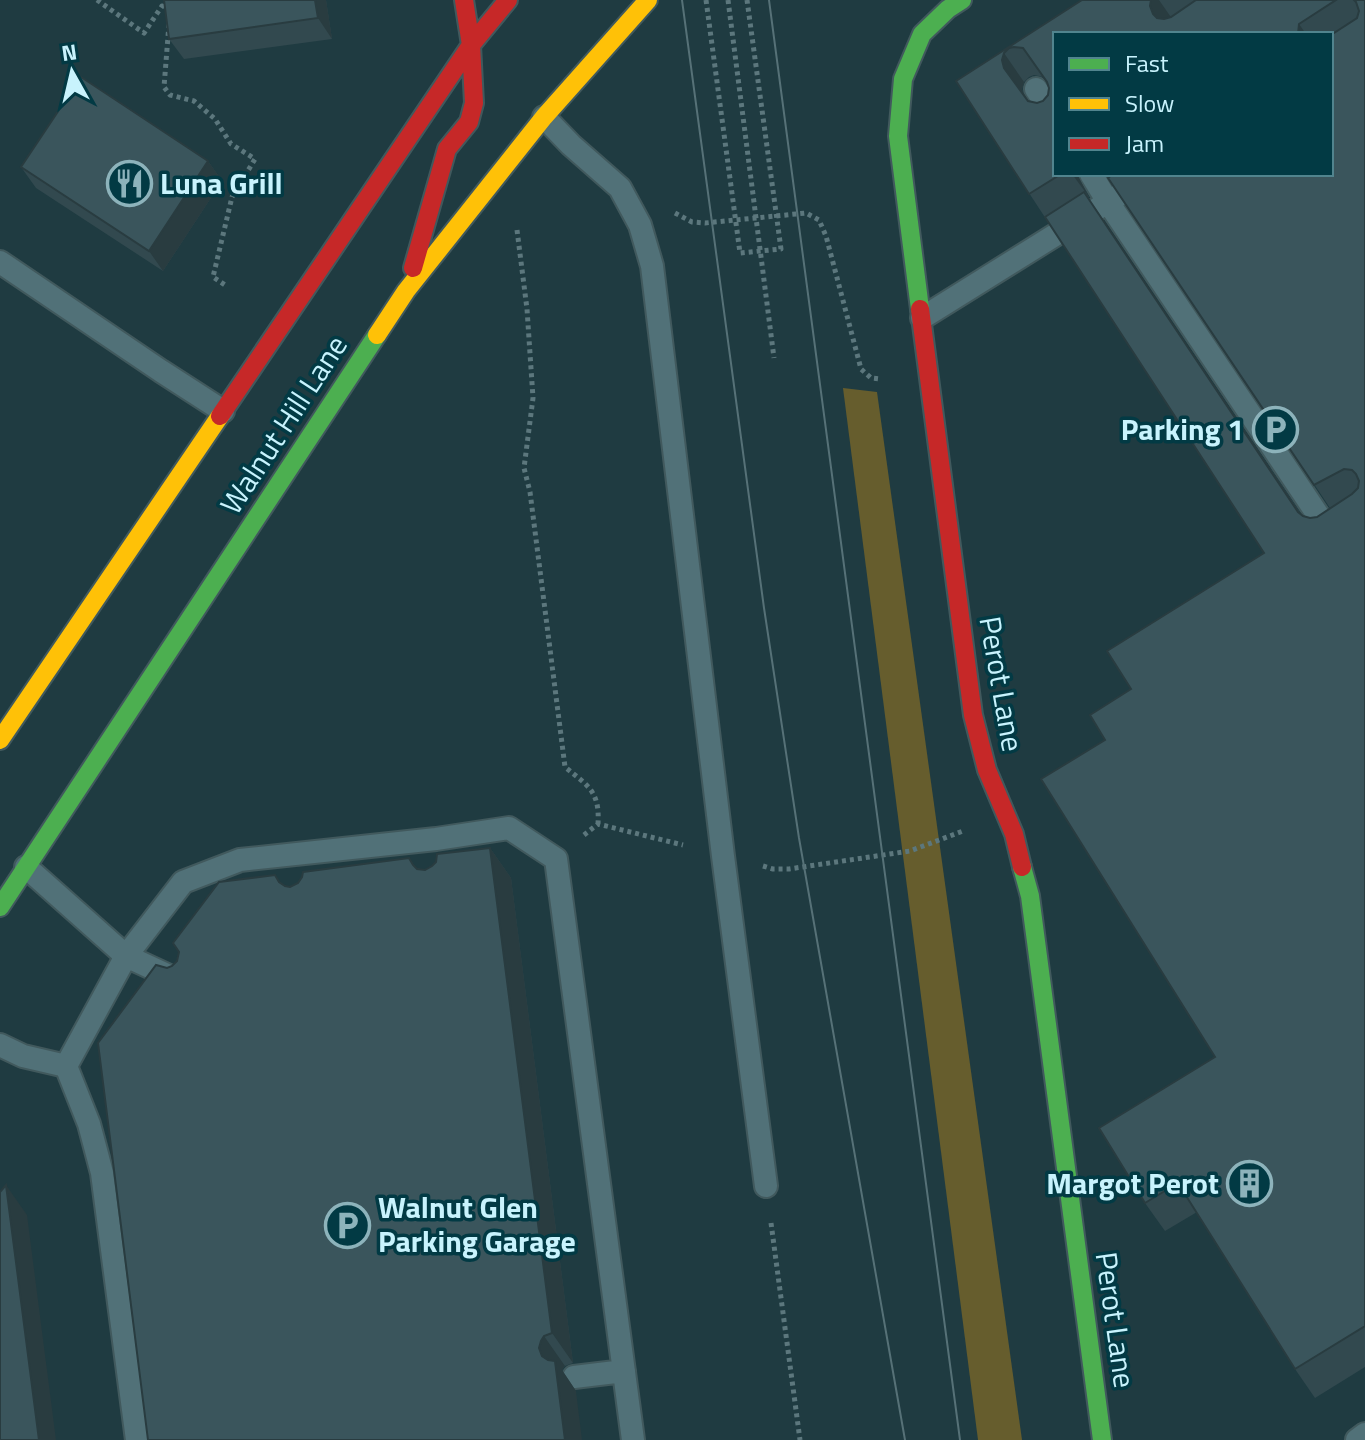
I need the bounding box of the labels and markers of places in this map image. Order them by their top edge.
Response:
restaurant icon: Luna Grill [105,160,153,208]
place label: Luna Grill [160,160,283,206]
place label: Parking 1 [1121,406,1244,452]
parking icon: Parking 1 [1251,406,1299,454]
place label: Margot Perot [1046,1160,1219,1206]
building icon: Margot Perot [1226,1160,1274,1208]
place label: Walnut Glen Parking Garage [378,1184,576,1264]
parking icon: Walnut Glen Parking Garage [323,1201,371,1249]

